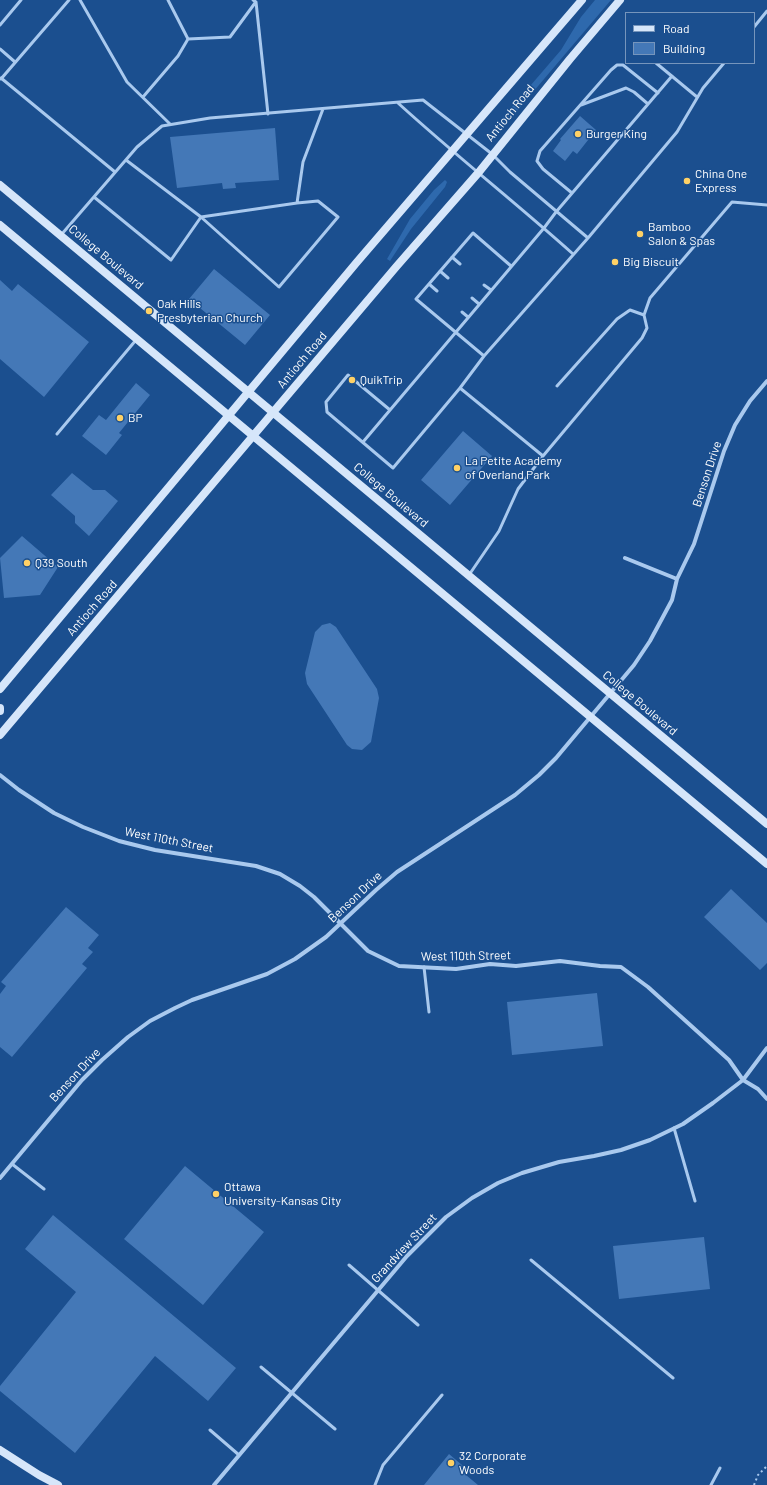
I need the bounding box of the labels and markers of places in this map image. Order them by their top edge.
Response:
place label: Burger King [586,127,647,141]
marker: Burger King [573,129,583,139]
place label: China One Express [695,167,747,195]
marker: China One Express [682,176,692,186]
place label: Bamboo Salon & Spas [648,220,715,248]
marker: Bamboo Salon & Spas [635,229,645,239]
place label: Big Biscuit [623,255,679,269]
marker: Big Biscuit [610,257,620,267]
place label: Oak Hills Presbyterian Church [157,297,263,325]
marker: Oak Hills Presbyterian Church [144,306,154,316]
place label: QuikTrip [360,373,403,387]
marker: QuikTrip [347,375,357,385]
place label: BP [128,411,143,425]
marker: BP [115,413,125,423]
place label: La Petite Academy of Overland Park [465,454,562,482]
marker: La Petite Academy of Overland Park [452,463,462,473]
place label: Q39 South [35,556,88,570]
marker: Q39 South [22,558,32,568]
place label: Ottawa University-Kansas City [224,1180,341,1208]
marker: Ottawa University-Kansas City [211,1189,221,1199]
place label: 32 Corporate Woods [459,1449,526,1477]
marker: 32 Corporate Woods [446,1458,456,1468]

